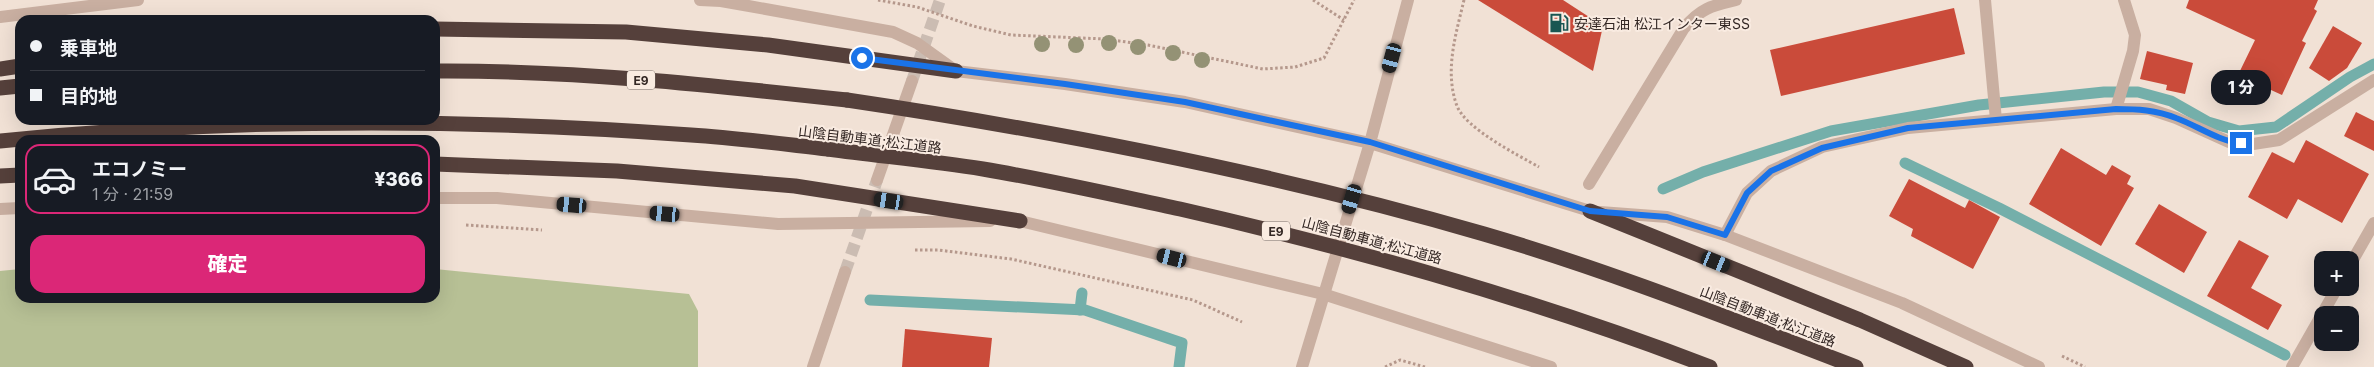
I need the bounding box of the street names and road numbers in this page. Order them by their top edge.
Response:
road number: E9 [627,70,655,90]
street label: 山陰自動車道;松江道路 [797,122,943,156]
street label: 山陰自動車道;松江道路 [1300,213,1444,267]
road number: E9 [1262,222,1290,240]
street label: 山陰自動車道;松江道路 [1698,282,1838,350]

